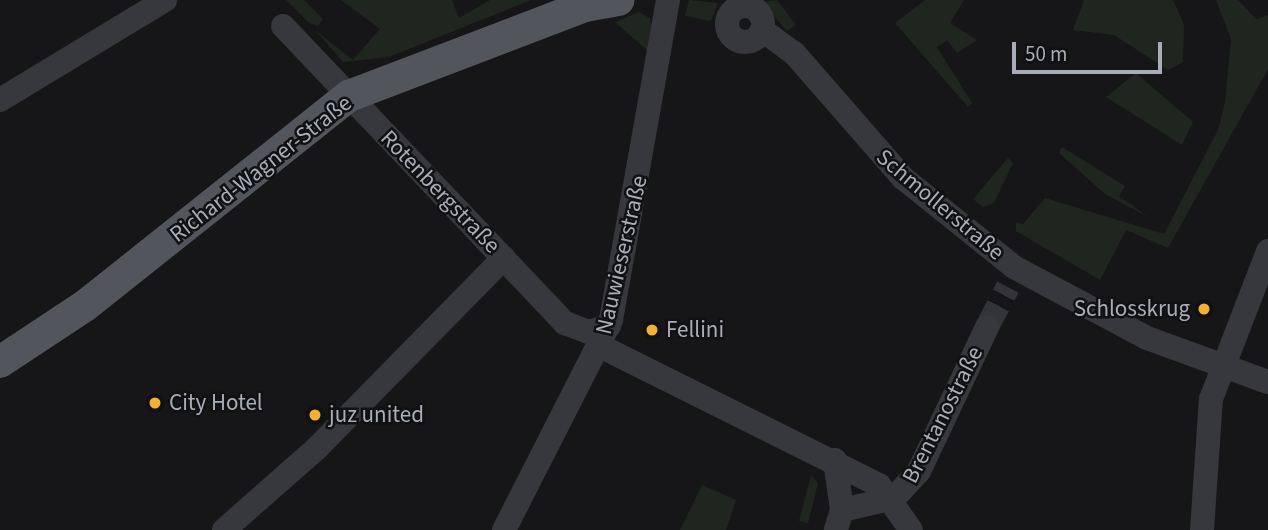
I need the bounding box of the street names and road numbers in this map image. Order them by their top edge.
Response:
street label: Richard-Wagner-Straße [165,89,357,249]
street label: Rotenbergstraße [374,125,506,259]
street label: Schmollerstraße [870,143,1010,267]
street label: Nauwieserstraße [590,173,654,337]
street label: Brentanostraße [897,342,989,488]

